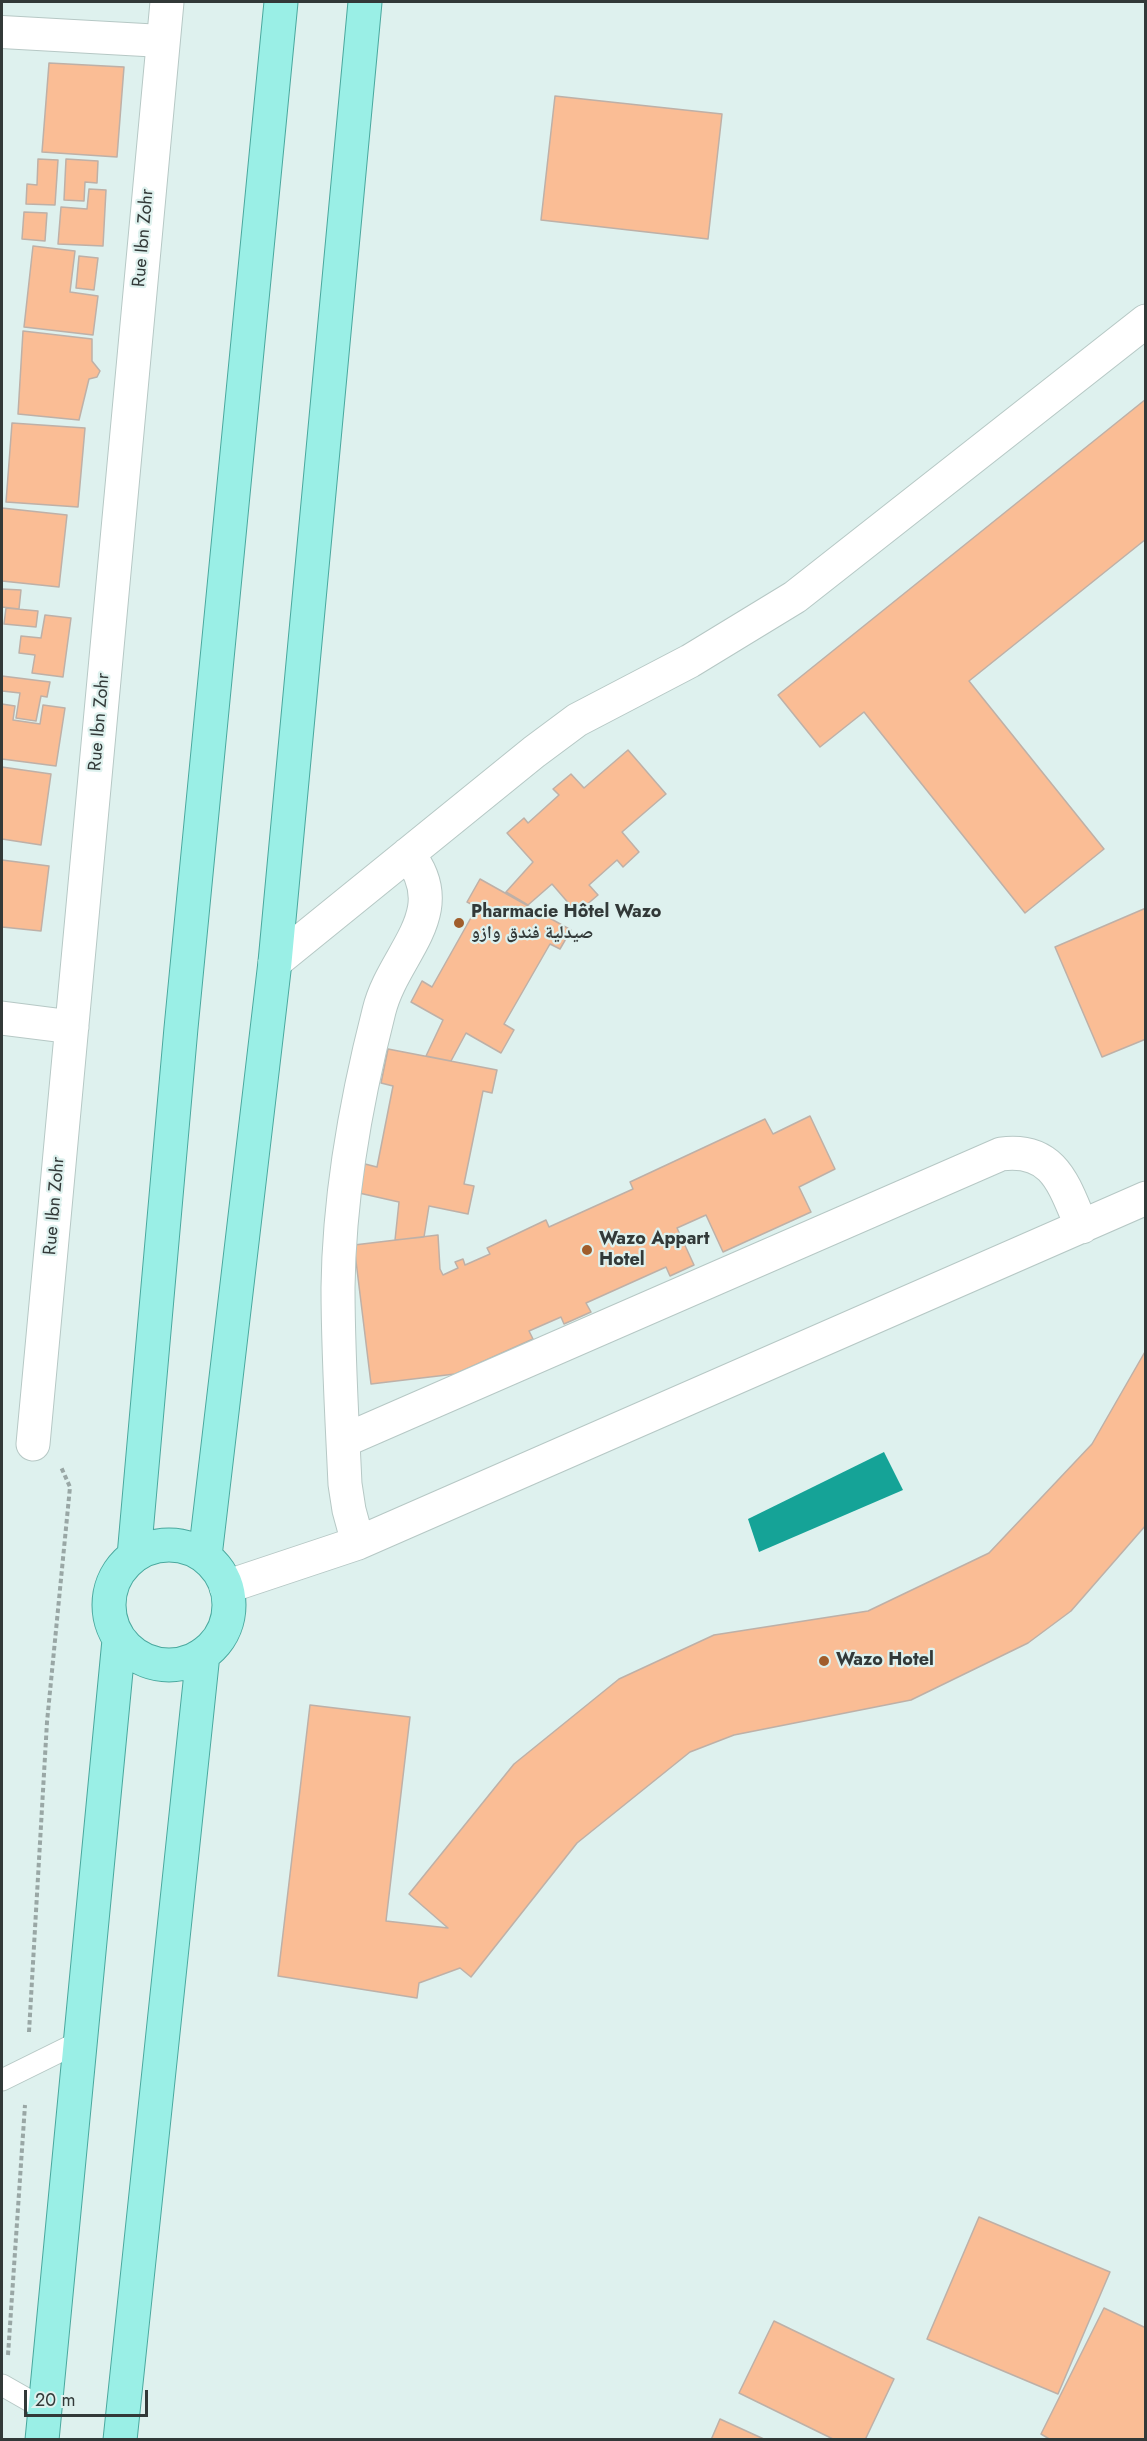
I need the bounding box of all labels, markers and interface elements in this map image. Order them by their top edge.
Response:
street label: Rue Ibn Zohr [129,188,159,288]
street label: Rue Ibn Zohr [85,672,115,772]
place label: Pharmacie Hôtel Wazo صيدلية فندق وازو [471,902,661,944]
marker: Pharmacie Hôtel Wazo صيدلية فندق وازو [452,916,466,930]
street label: Rue Ibn Zohr [40,1156,70,1256]
place label: Wazo Appart Hotel [599,1229,709,1272]
marker: Wazo Appart Hotel [580,1243,594,1257]
place label: Wazo Hotel [836,1650,934,1672]
marker: Wazo Hotel [817,1654,831,1668]
scale bar [27,2378,152,2416]
text: 20 m [35,2387,75,2413]

